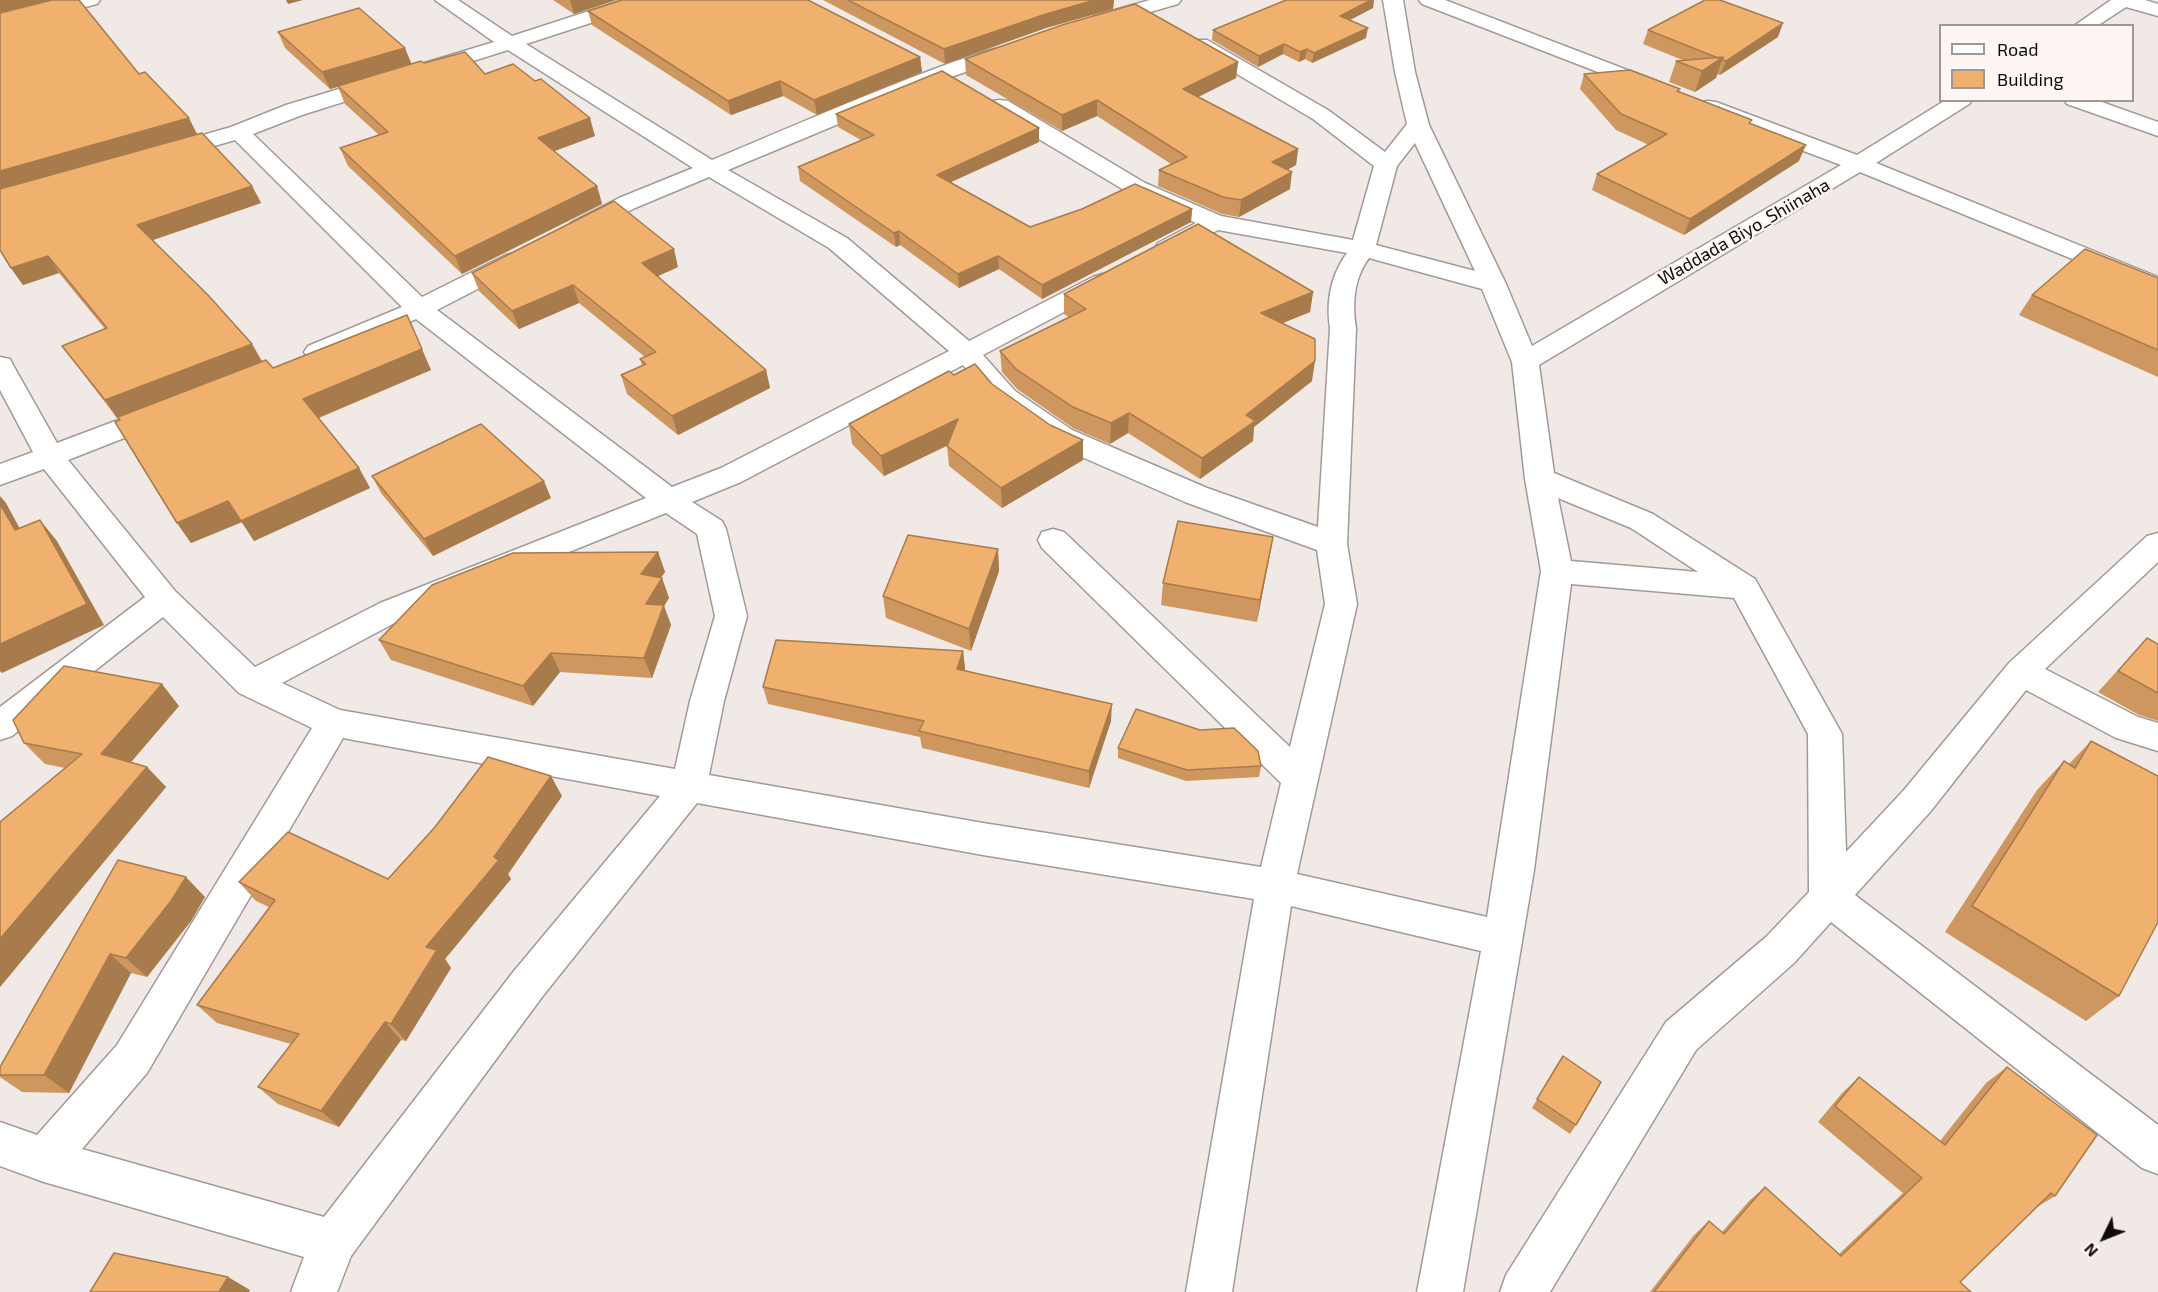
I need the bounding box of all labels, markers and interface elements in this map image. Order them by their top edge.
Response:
legend [1939,24,2134,102]
text: Road [1997,38,2038,60]
text: Building [1997,68,2064,90]
street label: Waddada Biyo_Shiinaha [1654,174,1834,290]
north arrow [2074,1208,2134,1268]
text: N [2080,1240,2101,1261]

